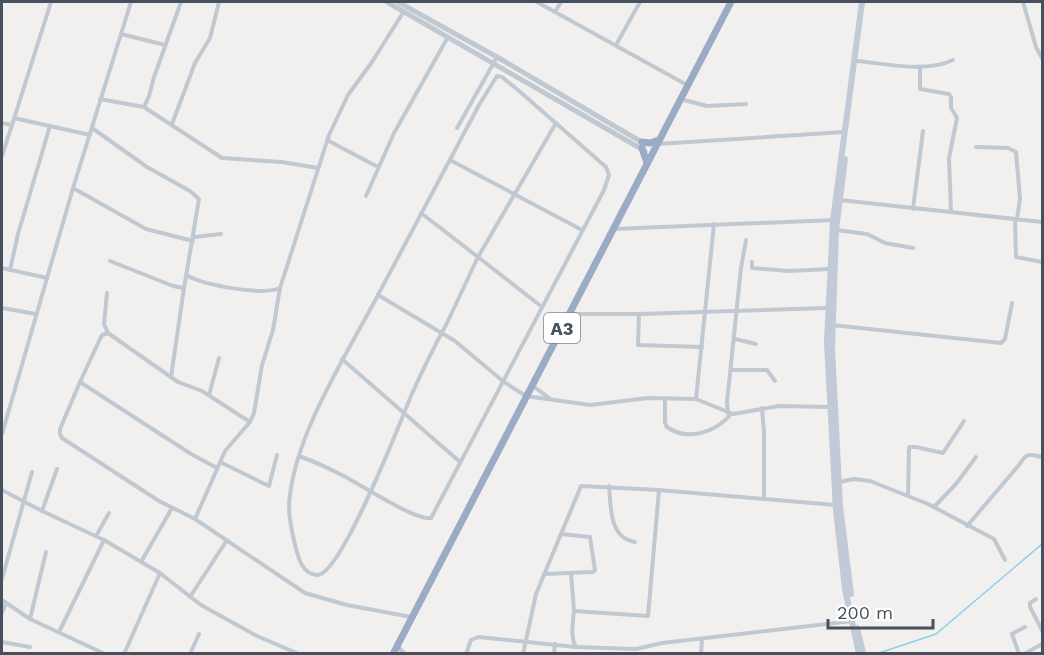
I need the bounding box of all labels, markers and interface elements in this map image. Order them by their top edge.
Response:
road number: A3 [544,313,580,343]
scale bar [828,592,933,630]
text: 200 m [837,602,893,623]

